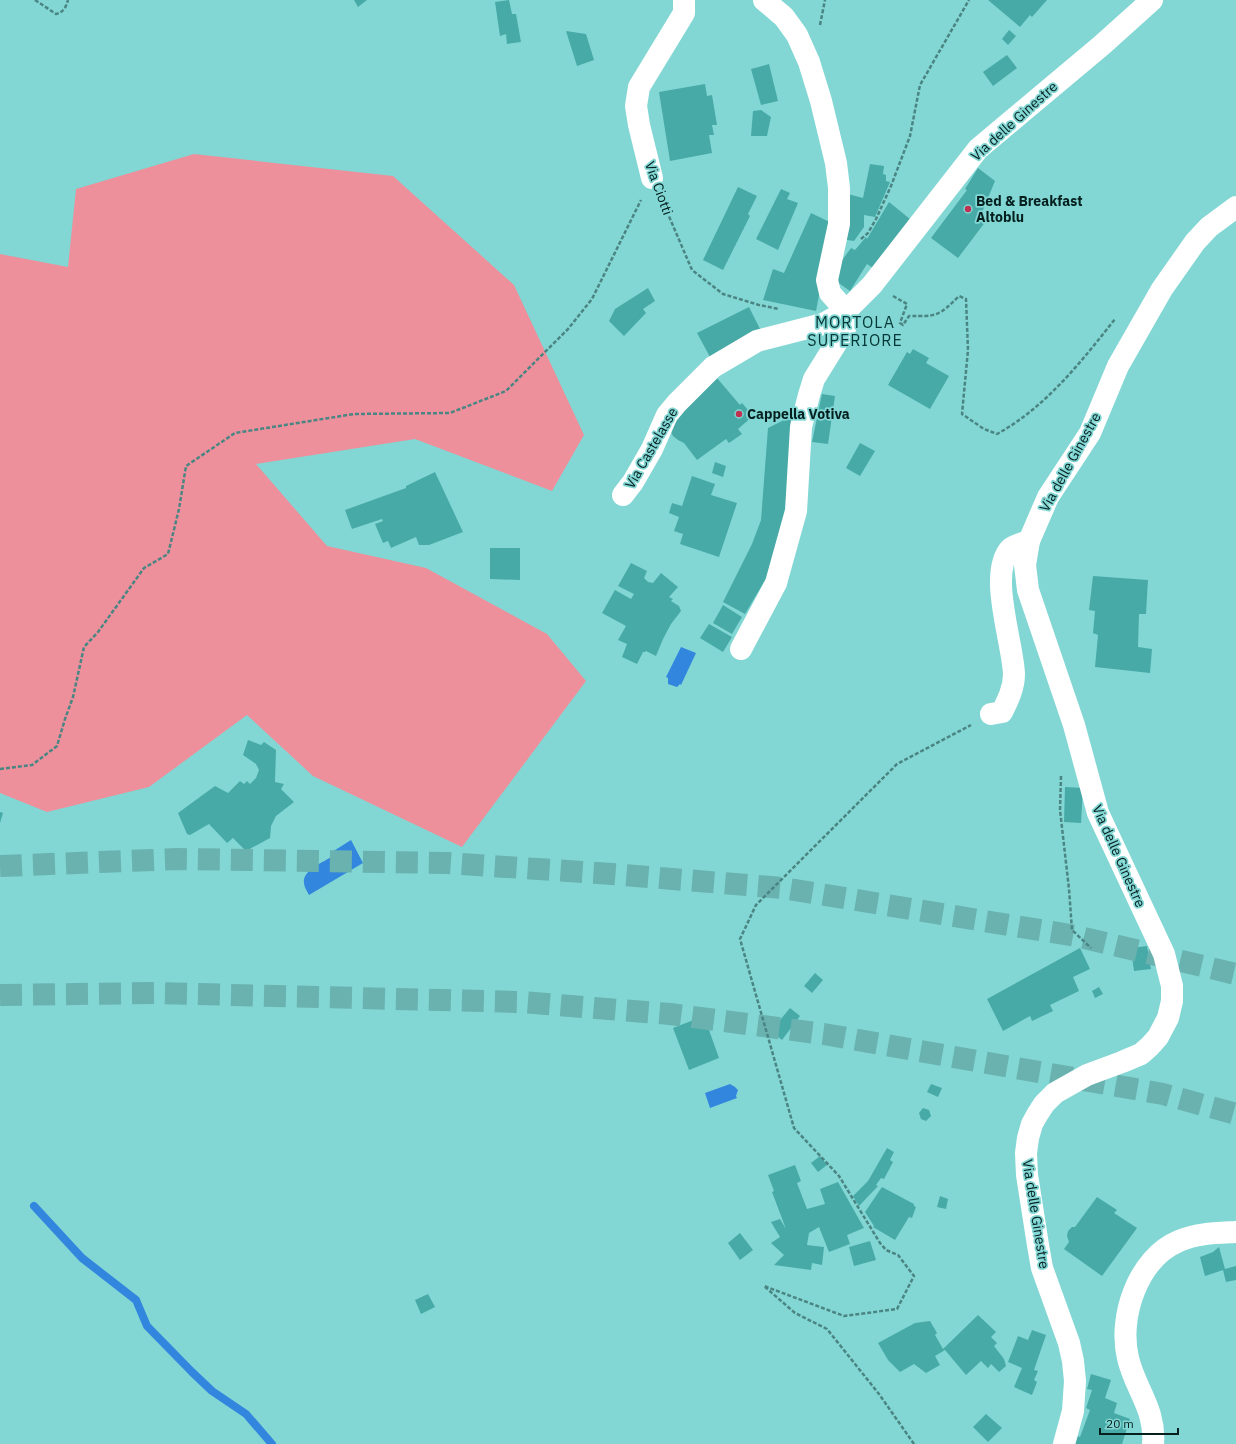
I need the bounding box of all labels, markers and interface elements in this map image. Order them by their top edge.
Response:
street label: Via delle Ginestre [967,77,1061,165]
street label: Via Ciotti [641,159,677,217]
place label: Bed & Breakfast Altoblu [976,192,1083,226]
marker: Bed & Breakfast Altoblu [963,204,973,214]
district label: MORTOLA SUPERIORE [807,312,903,350]
street label: Via Castelasse [621,404,682,492]
place label: Cappella Votiva [747,405,850,423]
marker: Cappella Votiva [734,409,744,419]
street label: Via delle Ginestre [1035,409,1105,515]
street label: Via delle Ginestre [1088,802,1150,910]
street label: Via delle Ginestre [1018,1158,1054,1270]
scale bar [1100,1410,1178,1436]
text: 20 m [1106,1416,1134,1431]

